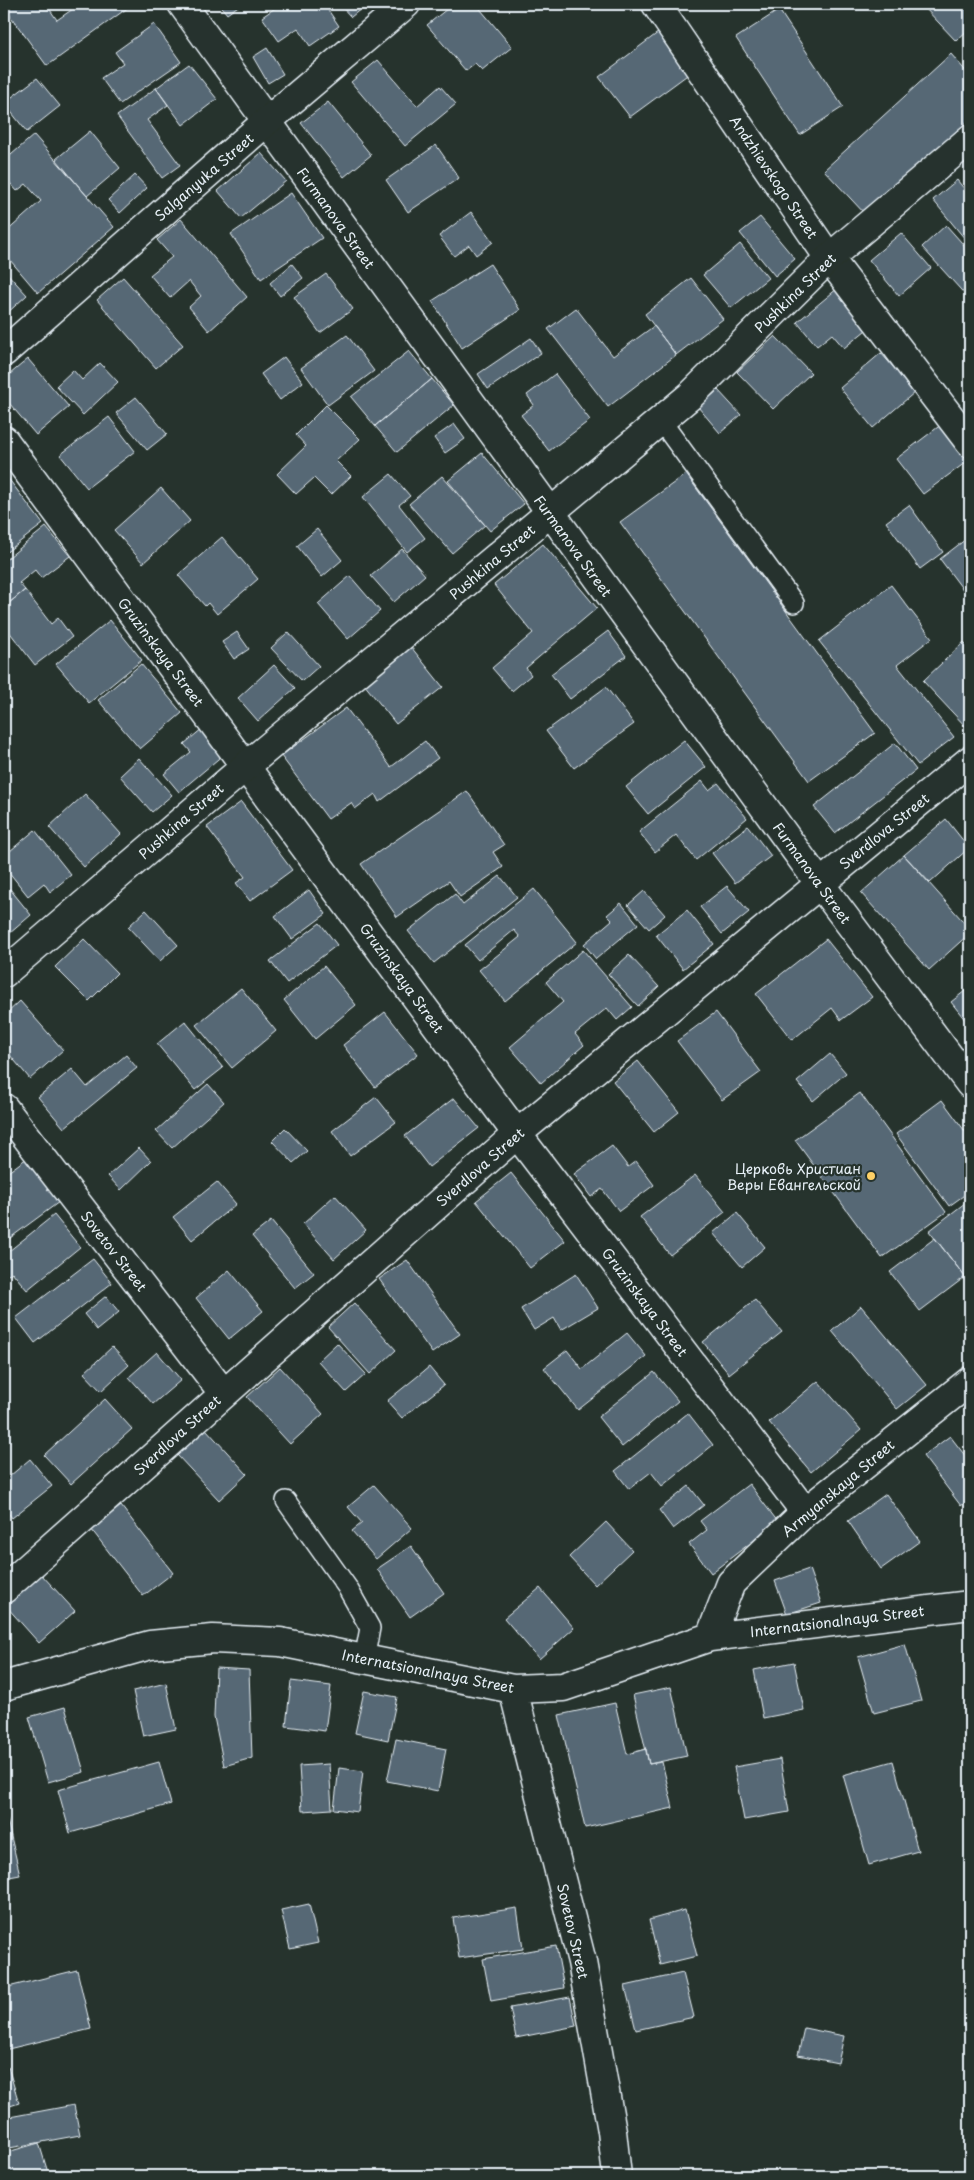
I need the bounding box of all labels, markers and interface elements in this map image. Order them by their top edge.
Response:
street label: Andzhievskogo Street [725,111,823,243]
street label: Salganyuka Street [150,128,258,226]
street label: Furmanova Street [292,163,380,273]
street label: Pushkina Street [749,248,841,338]
street label: Furmanova Street [529,491,617,601]
street label: Pushkina Street [444,519,540,604]
street label: Gruzinskaya Street [113,593,209,711]
street label: Pushkina Street [134,778,228,864]
street label: Sverdlova Street [834,788,934,874]
street label: Furmanova Street [768,818,856,928]
street label: Gruzinskaya Street [355,919,449,1038]
street label: Sverdlova Street [431,1123,529,1211]
place label: Церковь Христиан Веры Евангельской [727,1158,861,1195]
marker: Церковь Христиан Веры Евангельской [865,1170,877,1182]
street label: Sovetov Street [76,1206,152,1296]
street label: Gruzinskaya Street [597,1243,693,1361]
street label: Sverdlova Street [129,1390,225,1480]
street label: Armyanskaya Street [777,1434,899,1542]
street label: Internatsionalnaya Street [749,1600,926,1642]
street label: Internatsionalnaya Street [340,1644,516,1698]
street label: Sovetov Street [552,1881,594,1981]

